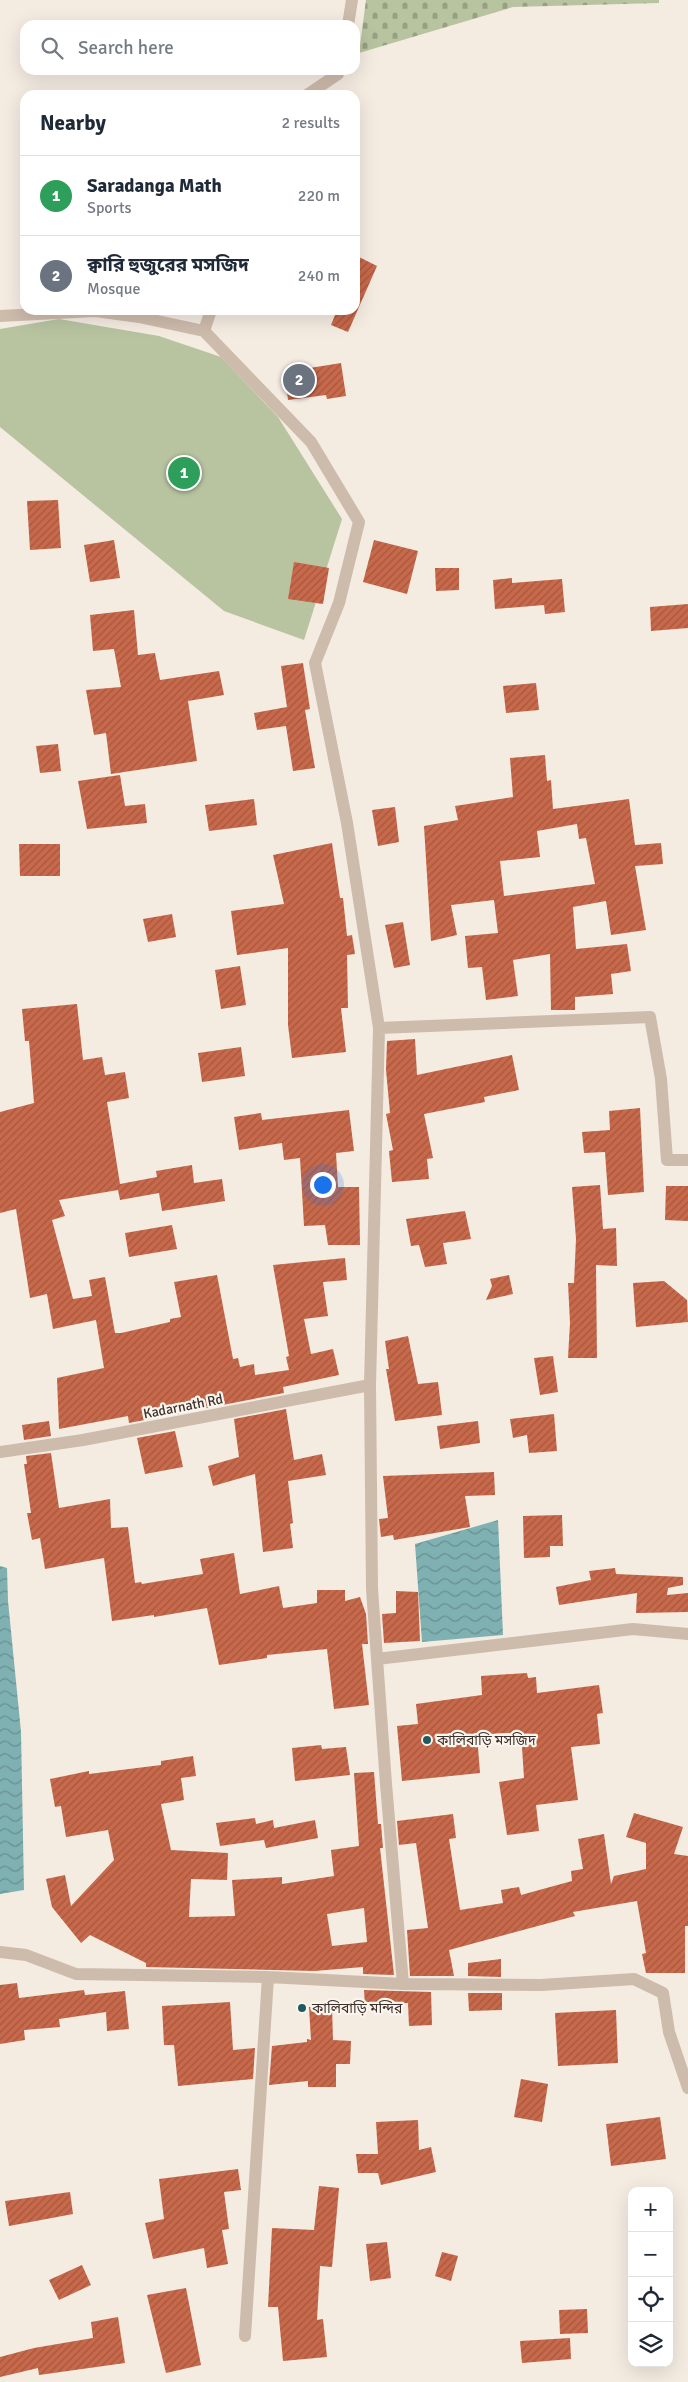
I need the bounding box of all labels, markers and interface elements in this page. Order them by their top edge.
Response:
search box [20,20,360,75]
icon: search [38,34,66,62]
text: Search here [78,36,174,60]
text: Nearby [40,110,106,136]
text: 2 results [281,113,340,133]
text: Saradanga Math [87,174,222,198]
text: 1 [52,186,60,206]
text: 220 m [298,186,340,206]
text: Sports [87,198,132,218]
text: ক্বারি হুজুরের মসজিদ [87,253,249,277]
text: 2 [52,266,60,286]
text: 240 m [298,266,340,286]
text: Mosque [87,279,140,299]
pin: 2 [283,361,315,399]
pin: 1 [168,454,200,492]
your location [310,1172,336,1198]
street label: Kadarnath Rd [142,1390,224,1423]
place label: কালিবাড়ি মসজিদ [436,1732,536,1749]
marker: কালিবাড়ি মসজিদ [421,1734,433,1746]
place label: কালিবাড়ি মন্দির [311,2000,403,2017]
marker: কালিবাড়ি মন্দির [296,2002,308,2014]
map controls [628,2187,673,2367]
button: + [628,2187,673,2232]
button: − [628,2232,673,2277]
button: locate [628,2277,673,2322]
button: layers [628,2322,673,2367]

